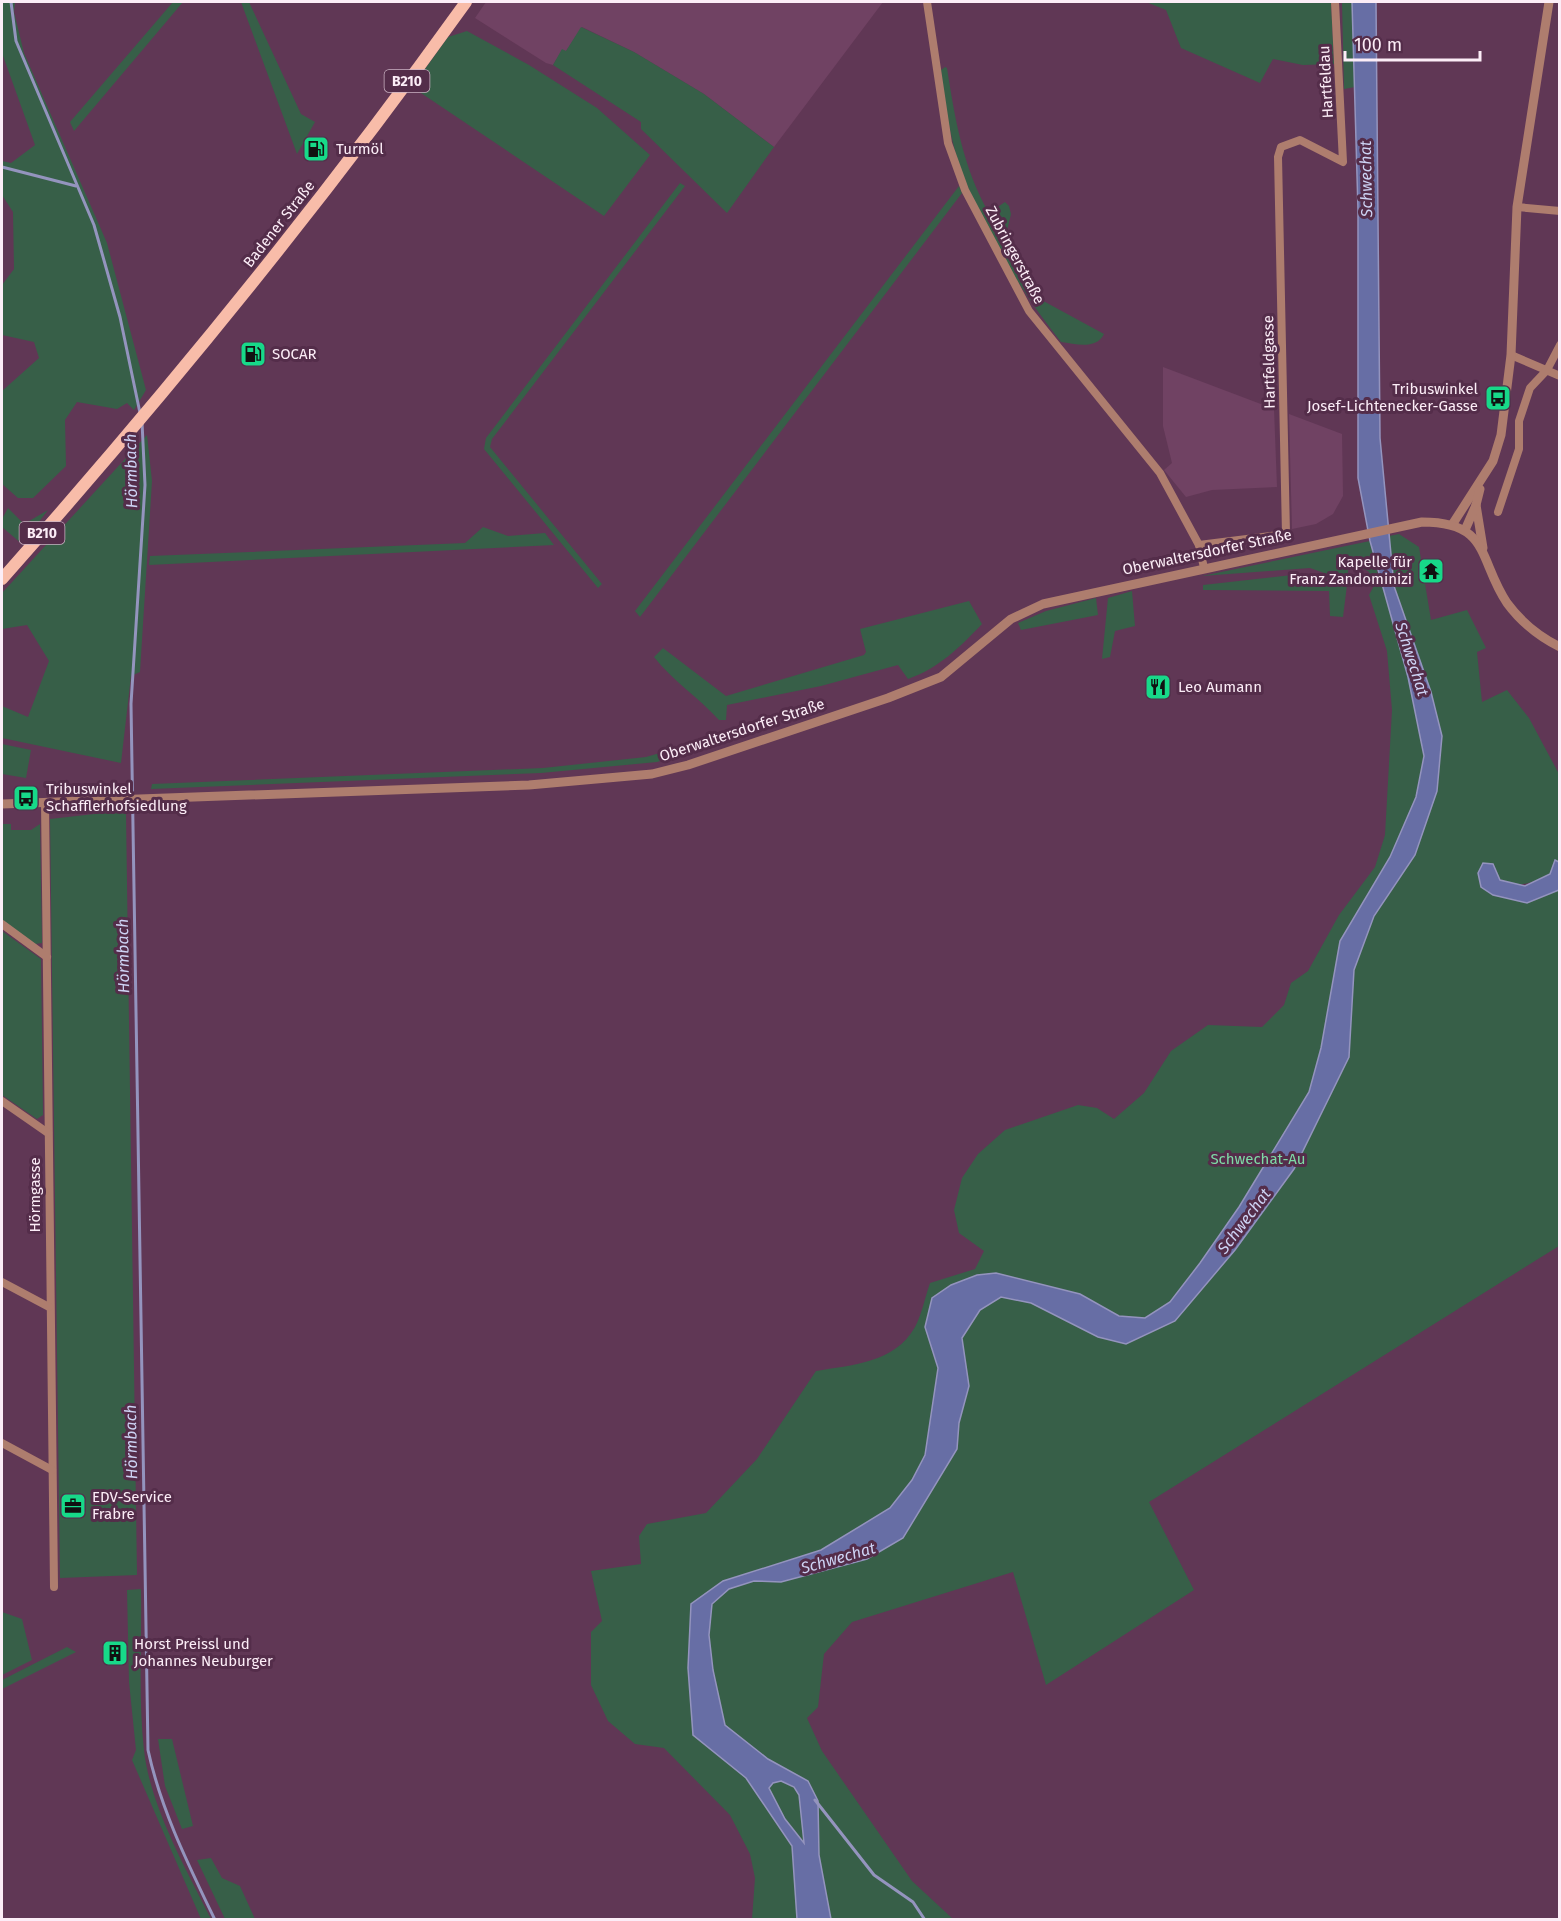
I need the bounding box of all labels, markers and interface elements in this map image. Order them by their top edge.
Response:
scale bar [1345,24,1480,62]
text: 100 m [1354,34,1402,56]
street label: Hartfeldau [1315,45,1337,119]
road number: B210 [384,70,430,92]
fuel station icon: Turmöl [301,134,331,164]
place label: Turmöl [336,140,384,158]
water label: Schwechat [1356,140,1376,219]
street label: Badener Straße [240,177,318,271]
street label: Zubringerstraße [982,203,1048,307]
street label: Hartfeldgasse [1259,315,1279,409]
fuel station icon: SOCAR [238,339,268,369]
place label: SOCAR [272,345,317,363]
place label: Tribuswinkel Josef-Lichtenecker-Gasse [1307,380,1479,415]
bus stop icon: Tribuswinkel Josef-Lichtenecker-Gasse [1483,383,1513,413]
water label: Hörmbach [121,433,141,509]
road number: B210 [20,522,64,544]
street label: Oberwaltersdorfer Straße [1121,525,1293,579]
place label: Kapelle für Franz Zandominizi [1289,553,1412,588]
temple icon: Kapelle für Franz Zandominizi [1416,556,1446,586]
water label: Schwechat [1391,619,1433,699]
restaurant icon: Leo Aumann [1143,672,1173,702]
place label: Leo Aumann [1178,678,1262,696]
street label: Oberwaltersdorfer Straße [657,695,827,765]
place label: Tribuswinkel Schafflerhofsiedlung [46,780,187,815]
bus stop icon: Tribuswinkel Schafflerhofsiedlung [11,783,41,813]
water label: Hörmbach [113,918,133,994]
park label: Schwechat-Au [1210,1150,1306,1168]
street label: Hörmgasse [26,1157,44,1233]
water label: Schwechat [1213,1184,1275,1258]
water label: Hörmbach [121,1404,141,1480]
place label: EDV-Service Frabre [92,1488,172,1523]
office icon: EDV-Service Frabre [58,1491,88,1521]
water label: Schwechat [798,1538,878,1578]
place label: Horst Preissl und Johannes Neuburger [134,1635,273,1670]
building icon: Horst Preissl und Johannes Neuburger [100,1638,130,1668]

